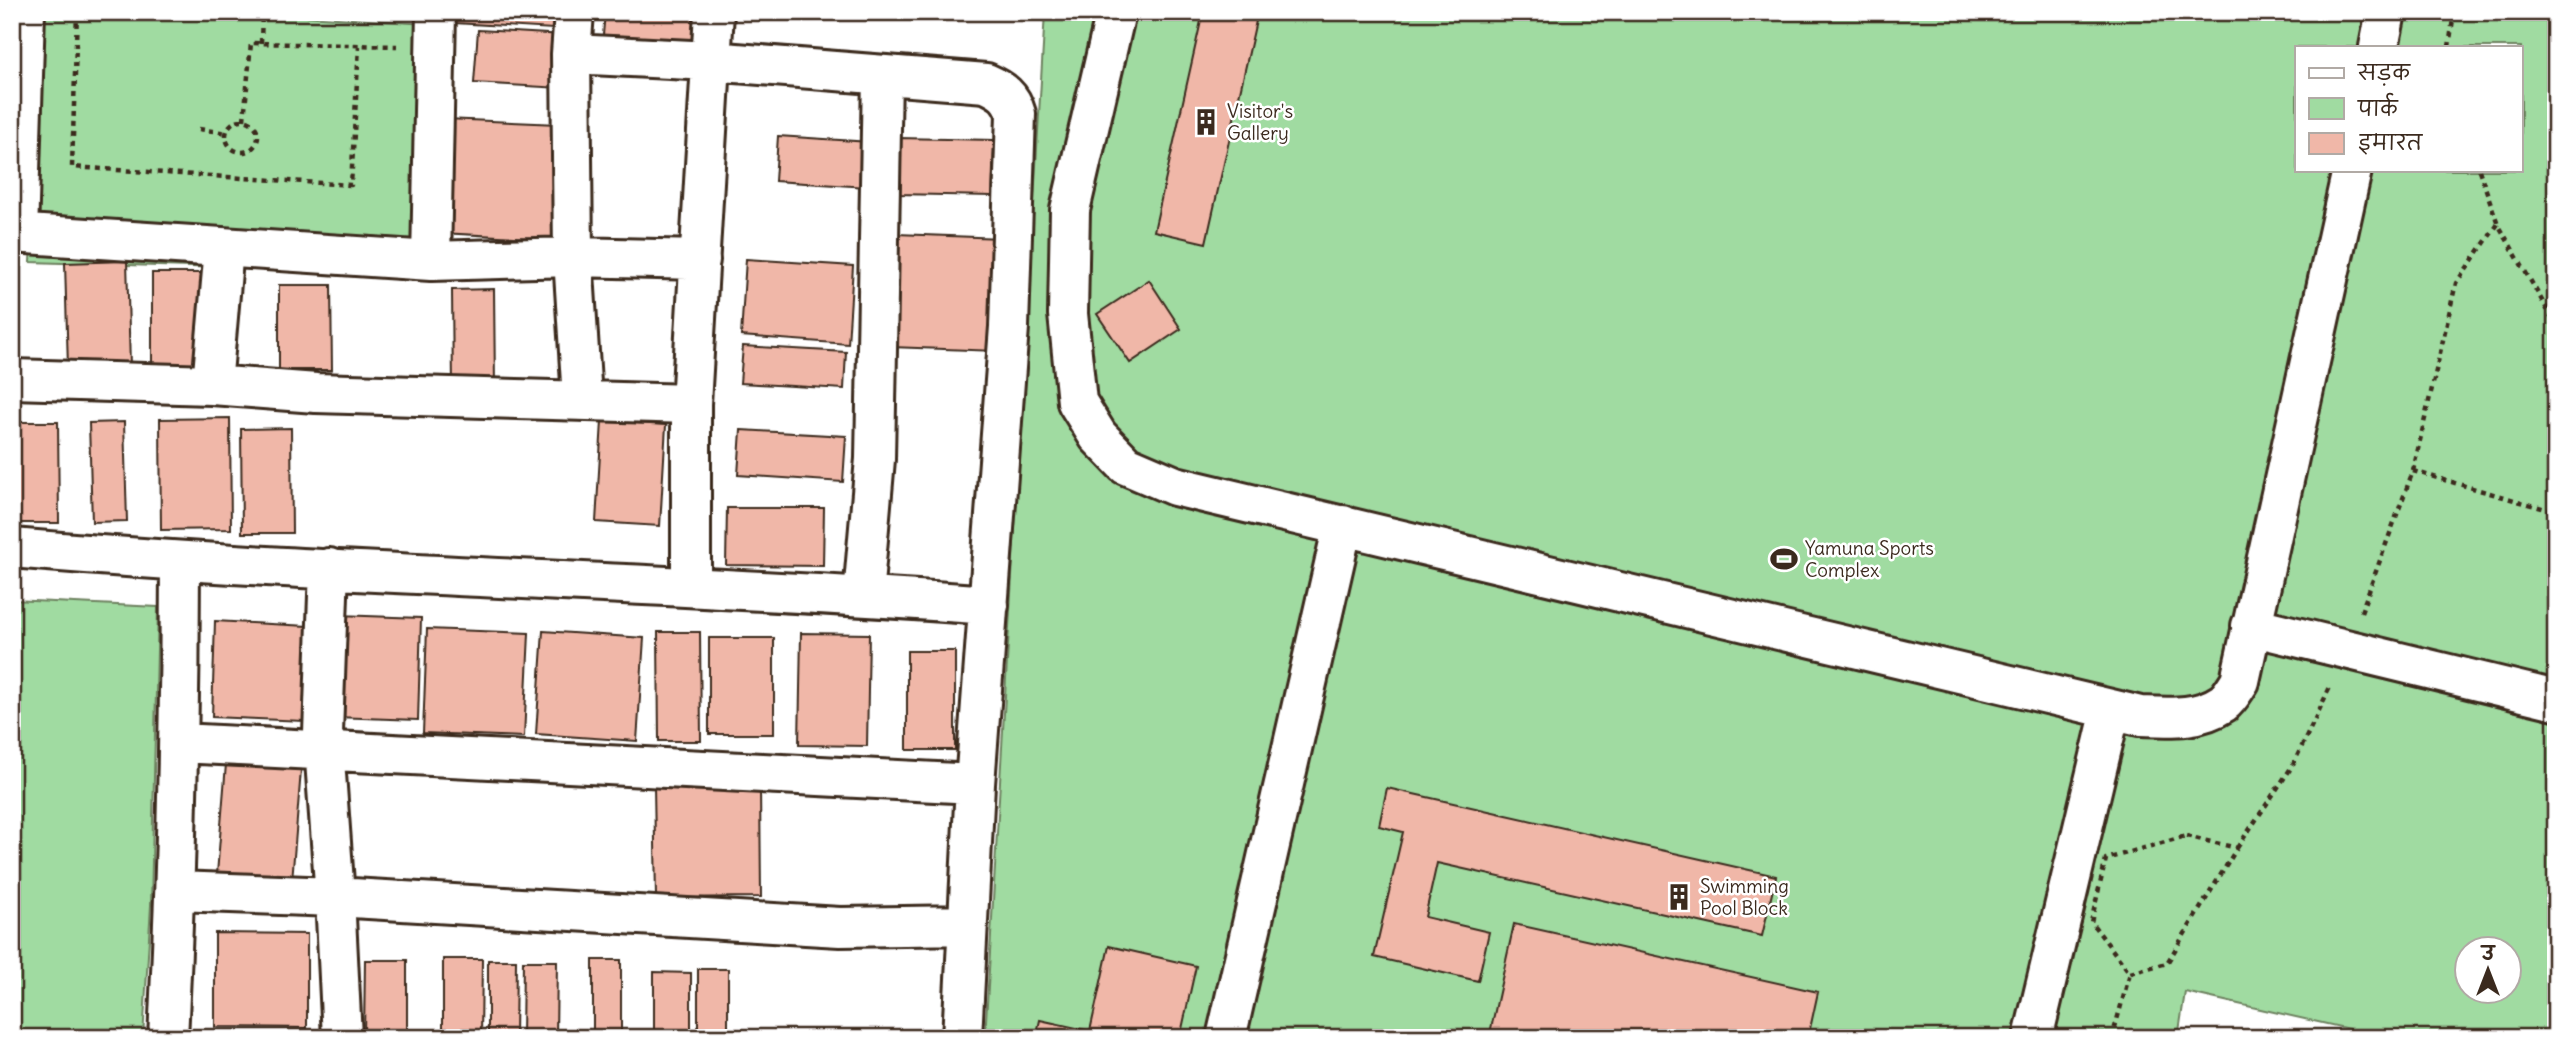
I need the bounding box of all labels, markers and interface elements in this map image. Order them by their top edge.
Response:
legend [2295,46,2522,172]
text: सड़क [2357,59,2411,86]
text: पार्क [2357,92,2399,122]
place label: Visitor's Gallery [1227,99,1293,145]
building icon: Visitor's Gallery [1191,107,1221,137]
text: इमारत [2358,129,2424,156]
place label: Yamuna Sports Complex [1805,536,1934,582]
sports icon: Yamuna Sports Complex [1769,544,1799,574]
place label: Swimming Pool Block [1700,874,1789,920]
building icon: Swimming Pool Block [1664,882,1694,912]
north arrow [2452,934,2522,1004]
text: उ [2480,941,2497,965]

